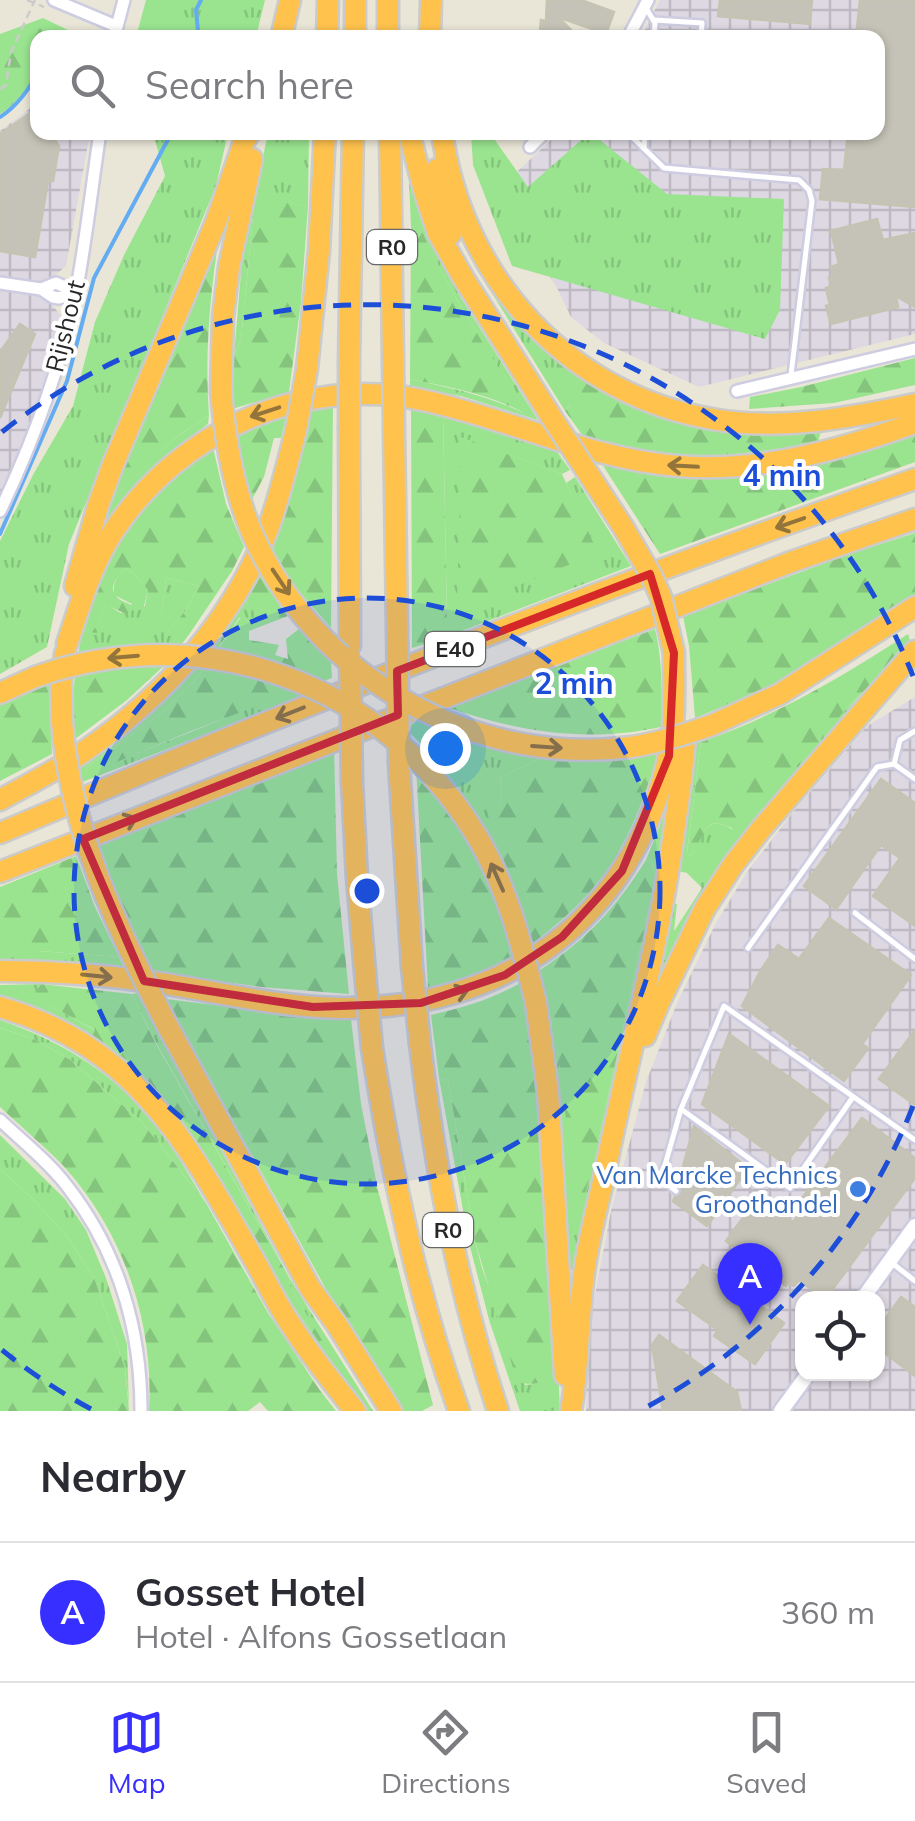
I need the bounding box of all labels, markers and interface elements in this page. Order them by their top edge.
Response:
search box [30,30,885,140]
icon: search [65,58,120,113]
text: Search here [145,61,354,109]
road number: R0 [367,230,417,264]
street label: Rijshout [38,276,91,375]
one-way arrow [250,405,282,423]
one-way arrow [668,456,700,475]
text: 4 min [742,456,822,494]
one-way arrow [774,515,806,533]
one-way arrow [270,568,291,596]
road number: E40 [425,632,485,666]
one-way arrow [107,648,139,667]
text: 2 min [534,664,614,702]
one-way arrow [275,706,306,724]
your location [420,723,471,774]
one-way arrow [531,738,563,757]
one-way arrow [108,812,138,830]
one-way arrow [487,862,505,893]
centre of rings [349,873,385,909]
one-way arrow [81,967,113,986]
one-way arrow [437,984,469,1002]
place label: Van Marcke Technics Groothandel [596,1159,838,1219]
marker: Van Marcke Technics Groothandel [847,1178,869,1200]
road number: R0 [423,1213,473,1247]
pin: A [718,1242,782,1325]
map controls [795,1291,885,1381]
button: locate [795,1291,885,1381]
text: Nearby [40,1450,186,1503]
text: Gosset Hotel [135,1568,366,1616]
text: A [60,1592,85,1632]
text: 360 m [781,1592,875,1632]
text: Hotel · Alfons Gossetlaan [135,1616,507,1656]
tab: Map [108,1705,165,1800]
tab: Directions [381,1705,511,1800]
tab: Saved [726,1705,807,1800]

